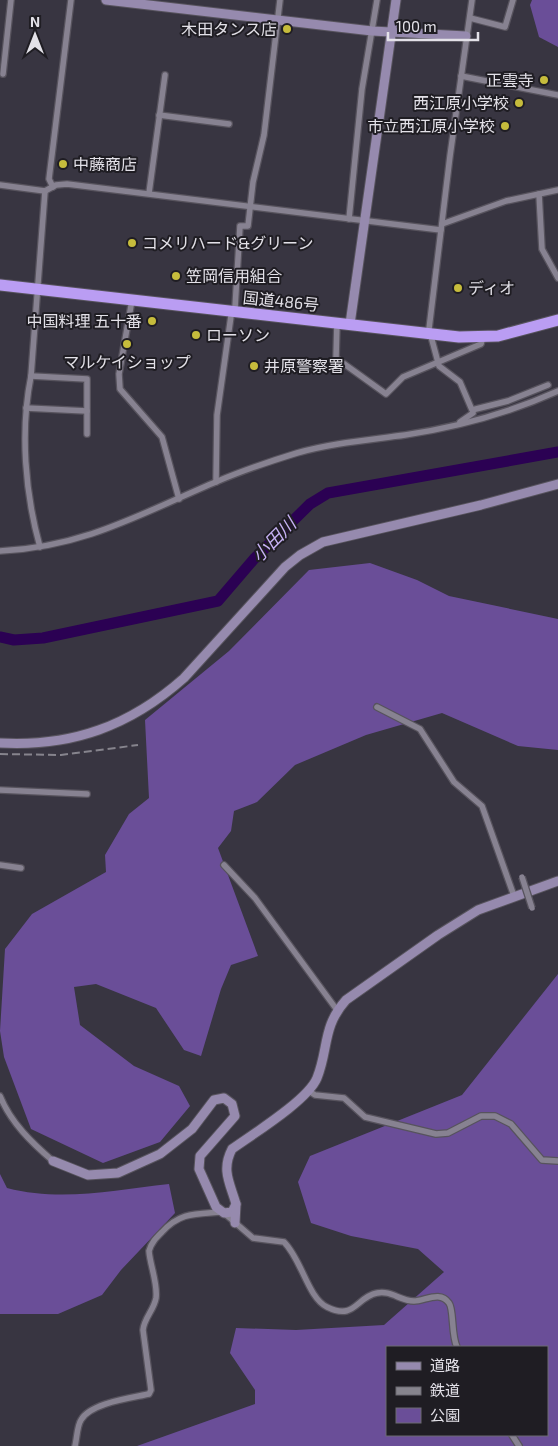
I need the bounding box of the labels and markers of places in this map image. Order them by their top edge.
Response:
place label: 木田タンス店 [181,19,277,38]
marker: 木田タンス店 [281,23,293,35]
place label: 正雲寺 [486,70,534,89]
marker: 正雲寺 [538,74,550,86]
place label: 西江原小学校 [413,93,509,112]
marker: 西江原小学校 [513,97,525,109]
place label: 市立西江原小学校 [367,116,495,135]
marker: 市立西江原小学校 [499,120,511,132]
place label: 中藤商店 [73,154,137,173]
marker: 中藤商店 [57,158,69,170]
place label: コメリハード&グリーン [142,233,314,252]
marker: コメリハード&グリーン [126,237,138,249]
place label: 笠岡信用組合 [186,266,282,285]
marker: 笠岡信用組合 [170,270,182,282]
place label: ディオ [468,278,515,297]
marker: ディオ [452,282,464,294]
place label: 中国料理 五十番 [26,311,142,330]
marker: 中国料理 五十番 [146,315,158,327]
place label: ローソン [206,325,270,344]
marker: ローソン [190,329,202,341]
marker: マルケイショップ [121,338,133,350]
place label: マルケイショップ [63,352,191,371]
place label: 井原警察署 [264,356,344,375]
marker: 井原警察署 [248,360,260,372]

